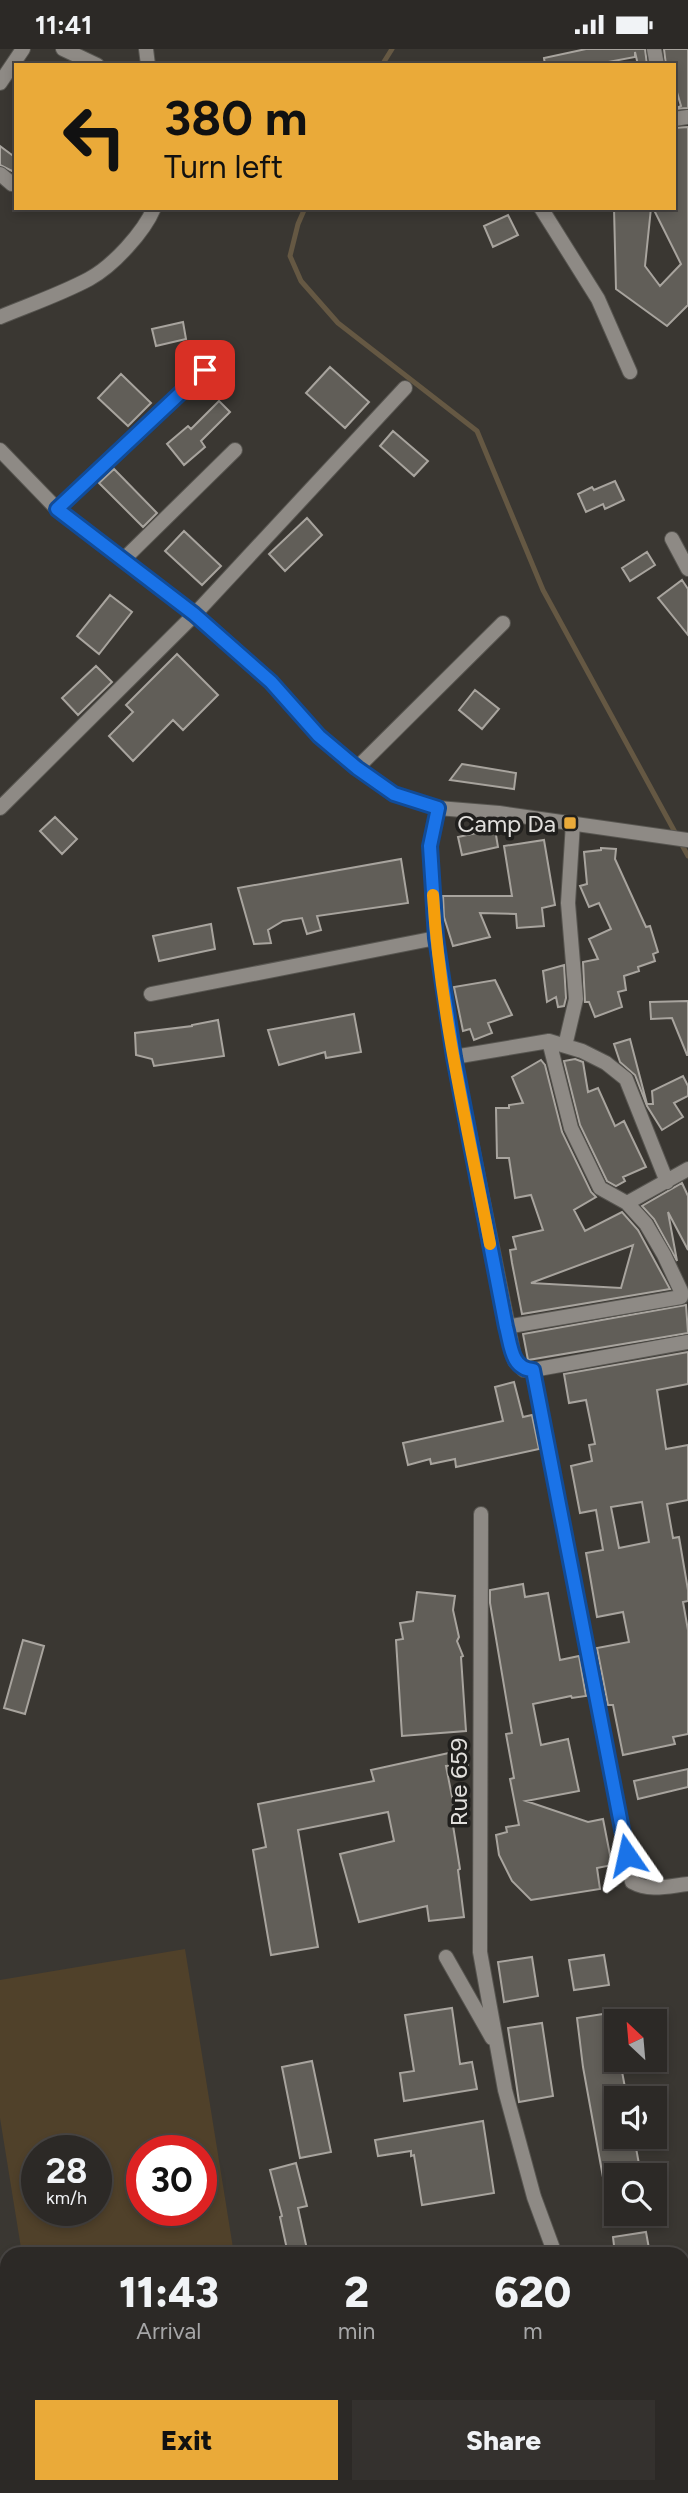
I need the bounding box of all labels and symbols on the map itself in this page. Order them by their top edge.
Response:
pin [175,340,235,400]
place label: Camp Da [457,809,556,838]
marker: Camp Da [562,815,578,831]
street label: Rue 659 [444,1738,473,1826]
position arrow [590,1818,664,1892]
north arrow [604,2009,667,2072]
speed limit sign: 30 [126,2135,217,2226]

